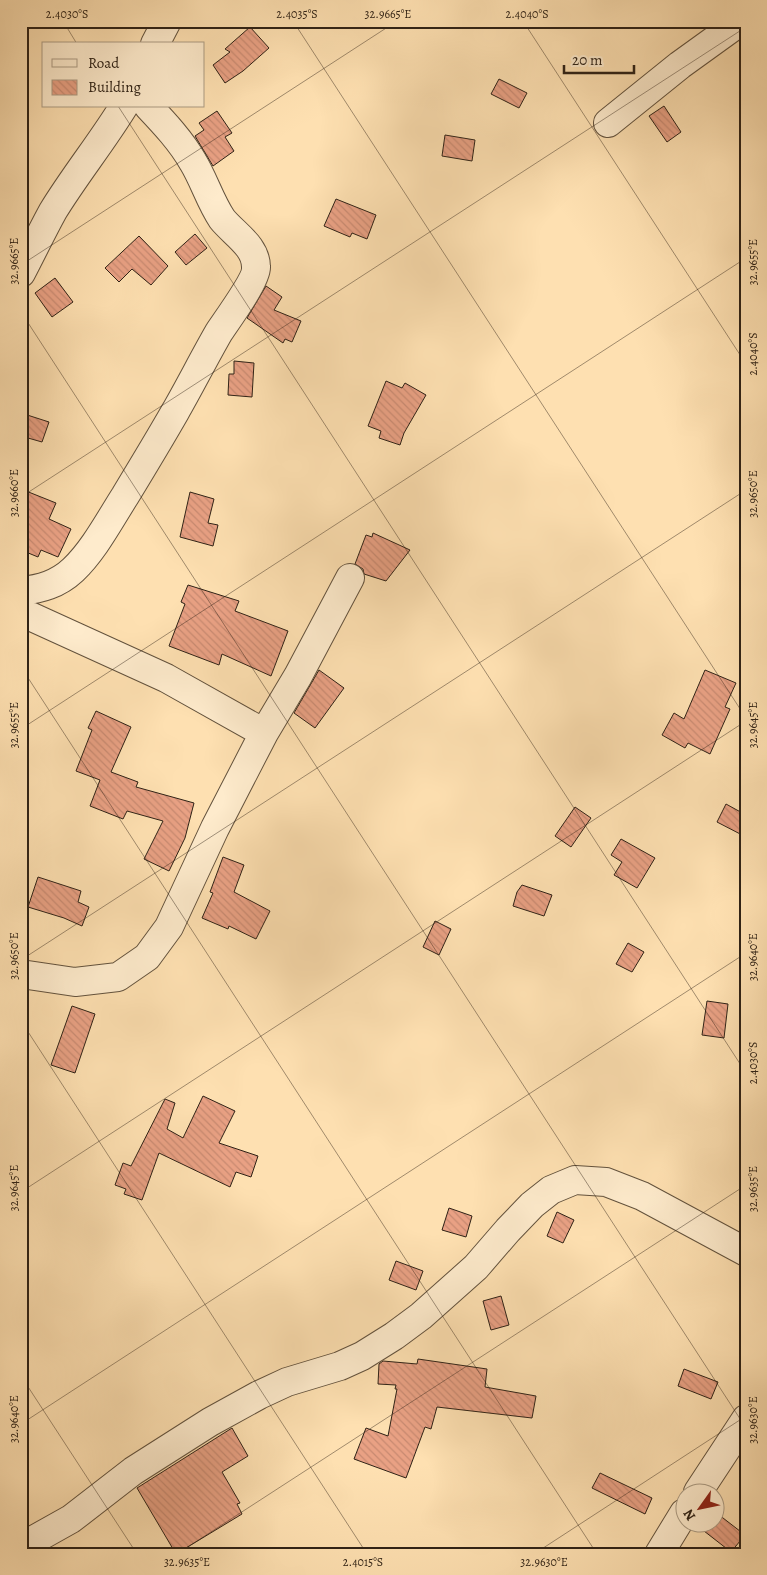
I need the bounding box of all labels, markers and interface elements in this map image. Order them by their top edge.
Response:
text: 2.4030°S [46,6,88,22]
text: 2.4035°S [276,6,318,22]
text: 32.9665°E [365,6,411,22]
text: 2.4040°S [505,6,549,22]
legend [42,42,205,108]
scale bar [564,42,634,74]
text: 20 m [572,50,603,70]
text: Road [88,53,120,73]
text: Building [88,77,141,97]
text: 32.9665°E [6,238,22,284]
text: 32.9655°E [745,239,761,285]
text: 2.4040°S [745,332,761,376]
text: 32.9660°E [6,469,22,517]
text: 32.9650°E [745,470,761,518]
text: 32.9655°E [6,702,22,748]
text: 32.9645°E [745,702,761,748]
text: 32.9650°E [6,932,22,980]
text: 32.9640°E [745,933,761,981]
text: 2.4030°S [745,1042,761,1084]
text: 32.9645°E [6,1165,22,1211]
text: 32.9635°E [745,1166,761,1212]
text: 32.9640°E [6,1395,22,1443]
text: 32.9630°E [745,1396,761,1444]
north arrow [674,1482,724,1532]
text: N [679,1505,700,1524]
text: 32.9635°E [164,1554,210,1570]
text: 2.4015°S [343,1554,383,1570]
text: 32.9630°E [520,1554,568,1570]

